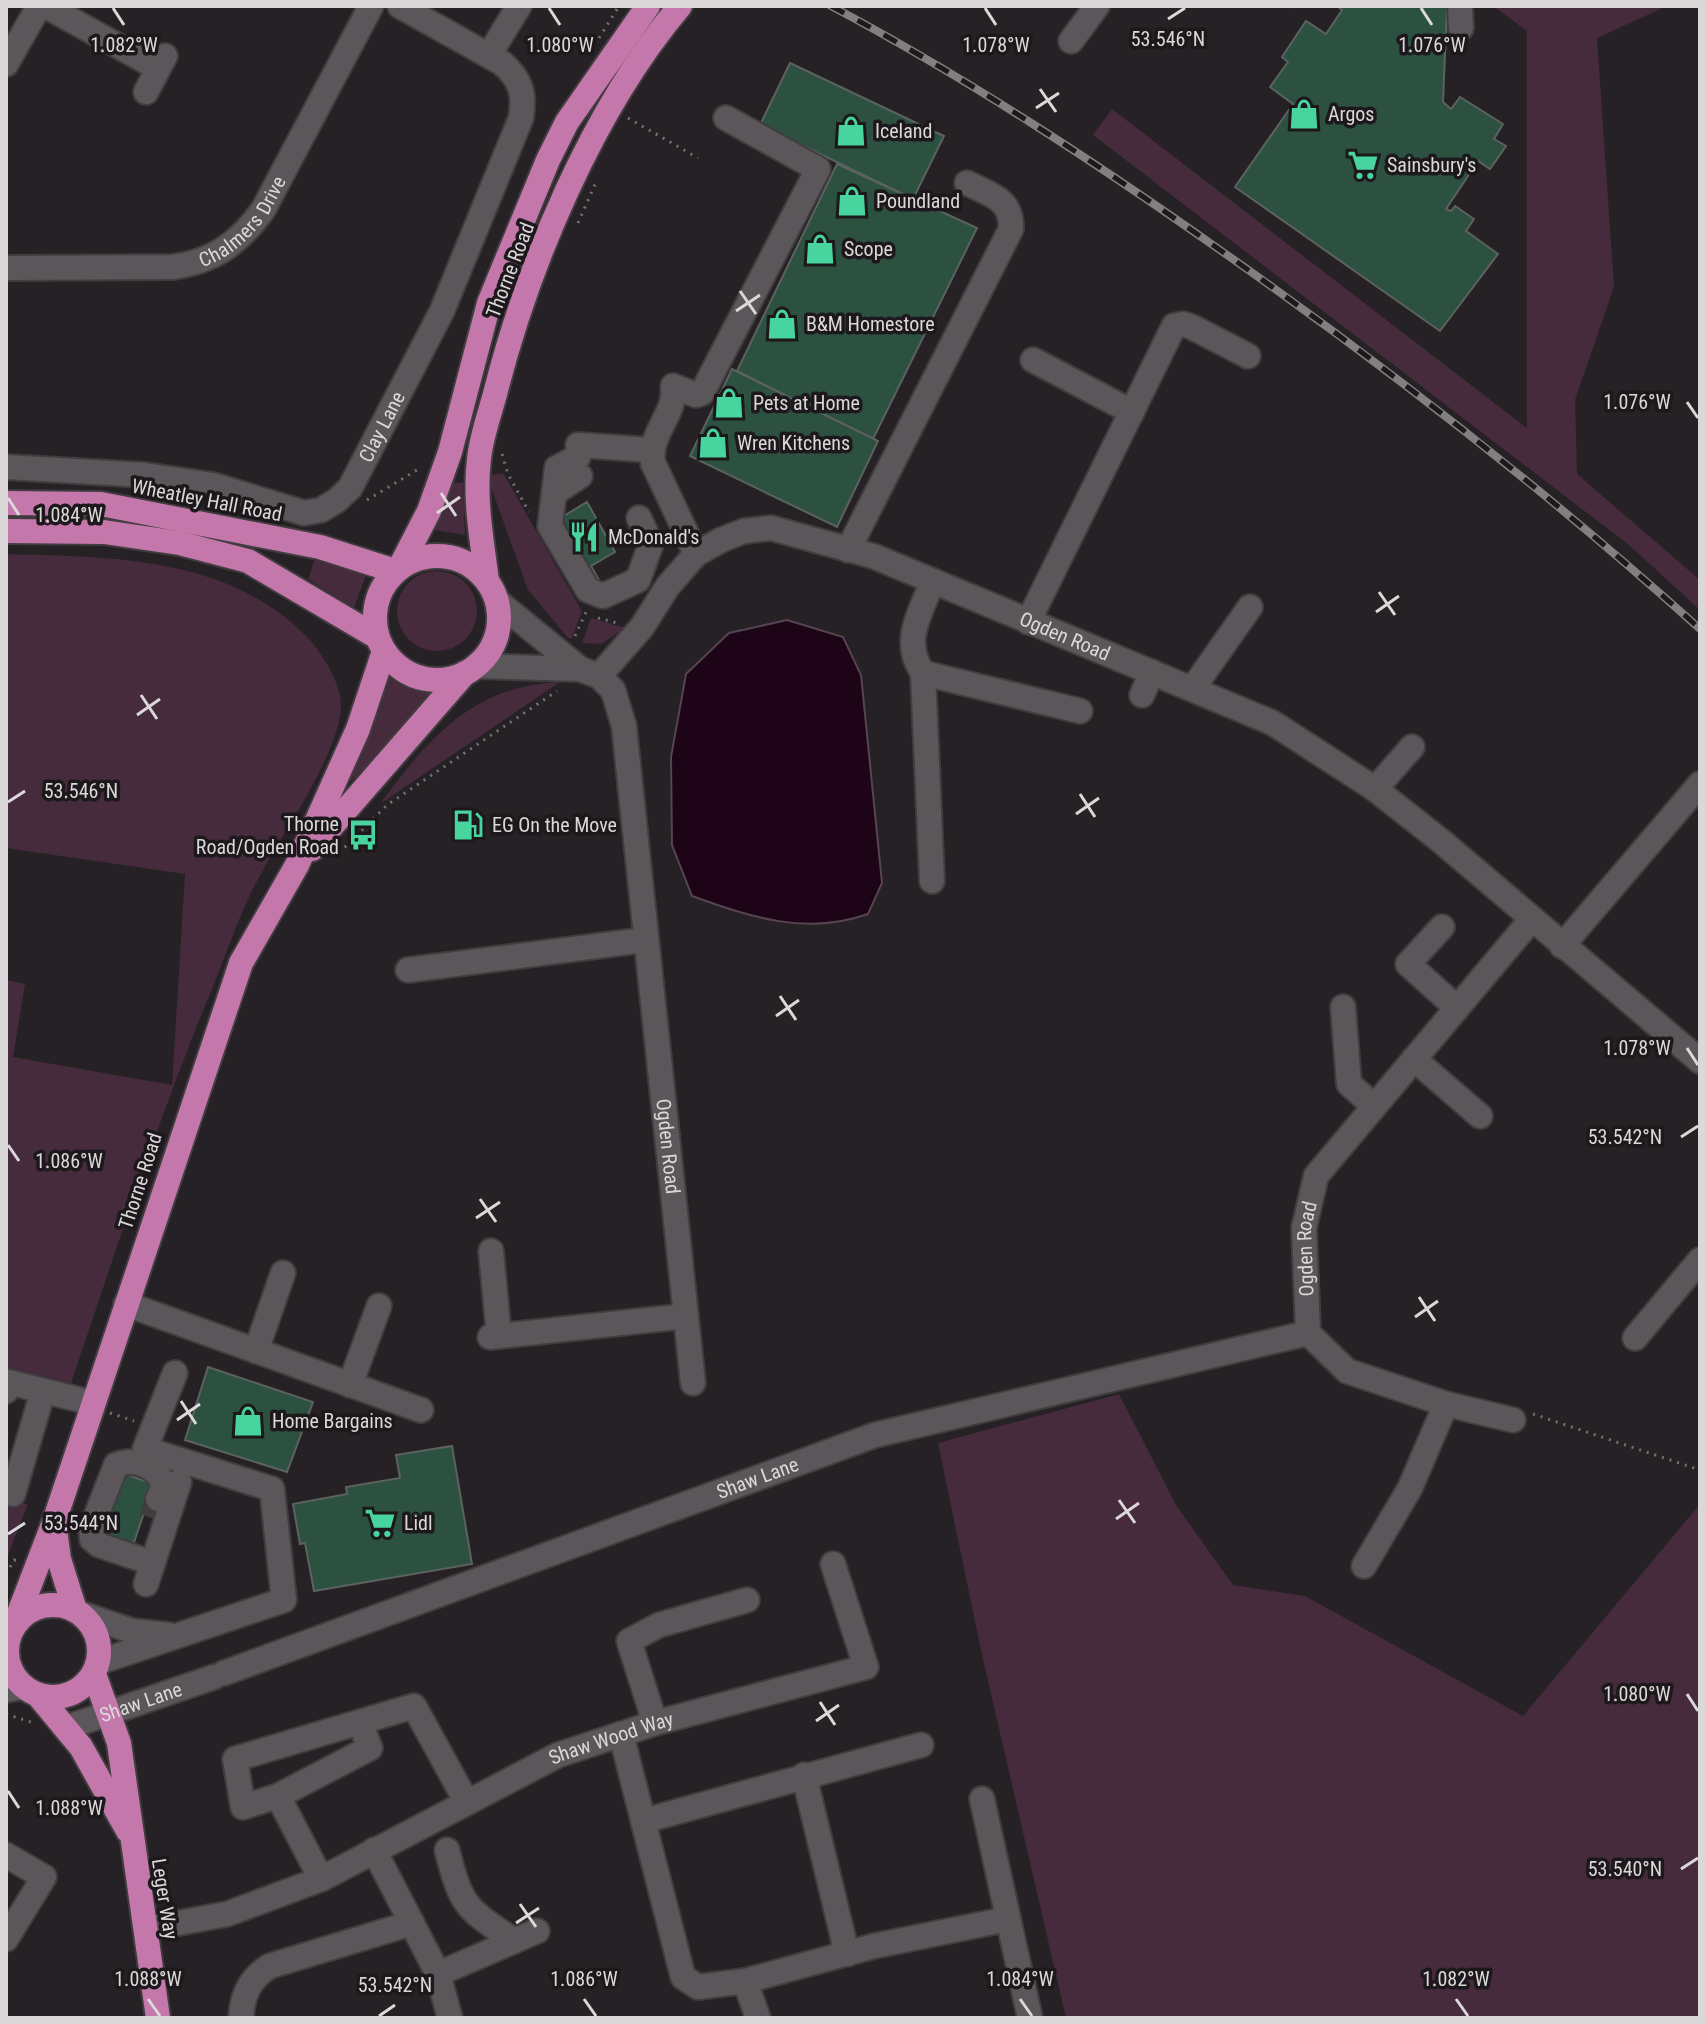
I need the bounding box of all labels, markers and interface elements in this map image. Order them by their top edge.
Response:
text: 53.546°N [1131,27,1205,51]
text: 1.082°W [90,33,158,57]
text: 1.080°W [526,33,594,57]
text: 1.078°W [962,33,1030,57]
text: 1.076°W [1398,33,1466,57]
shop icon: Argos [1287,97,1321,131]
place label: Argos [1328,102,1374,126]
shop icon: Iceland [834,114,868,148]
place label: Iceland [875,119,932,143]
supermarket icon: Sainsbury's [1346,148,1380,182]
place label: Sainsbury's [1387,153,1476,177]
street label: Chalmers Drive [195,172,291,272]
shop icon: Poundland [835,184,869,218]
place label: Poundland [876,189,960,213]
street label: Thorne Road [481,219,539,321]
shop icon: Scope [803,232,837,266]
place label: Scope [844,237,893,261]
shop icon: B&M Homestore [765,307,799,341]
place label: B&M Homestore [806,312,935,336]
shop icon: Pets at Home [712,386,746,420]
street label: Clay Lane [354,387,410,466]
text: 1.076°W [1603,390,1671,414]
place label: Pets at Home [753,391,860,415]
shop icon: Wren Kitchens [696,426,730,460]
place label: Wren Kitchens [737,431,850,455]
street label: Wheatley Hall Road [130,474,284,526]
text: 1.084°W [35,503,103,527]
restaurant icon: McDonald's [567,520,601,554]
place label: McDonald's [608,525,699,549]
street label: Ogden Road [1016,607,1114,666]
text: 53.546°N [44,779,118,803]
fuel station icon: EG On the Move [451,808,485,842]
place label: Thorne Road/Ogden Road [196,812,339,859]
place label: EG On the Move [492,813,617,837]
bus stop icon: Thorne Road/Ogden Road [346,818,380,852]
text: 1.078°W [1603,1036,1671,1060]
street label: Ogden Road [651,1097,685,1195]
text: 53.542°N [1588,1125,1662,1149]
street label: Thorne Road [113,1130,167,1232]
text: 1.086°W [35,1149,103,1173]
street label: Ogden Road [1292,1199,1322,1297]
shop icon: Home Bargains [231,1404,265,1438]
place label: Home Bargains [272,1409,393,1433]
street label: Shaw Lane [713,1452,802,1504]
supermarket icon: Lidl [363,1506,397,1540]
text: 53.544°N [44,1511,118,1535]
place label: Lidl [404,1511,433,1535]
street label: Shaw Lane [96,1677,185,1727]
text: 1.080°W [1603,1682,1671,1706]
street label: Shaw Wood Way [545,1707,676,1770]
text: 1.088°W [35,1796,103,1820]
street label: Leger Way [147,1857,183,1941]
text: 53.540°N [1588,1857,1662,1881]
text: 1.088°W [114,1967,182,1991]
text: 1.086°W [550,1967,618,1991]
text: 1.084°W [986,1967,1054,1991]
text: 1.082°W [1422,1967,1490,1991]
text: 53.542°N [358,1973,432,1997]

